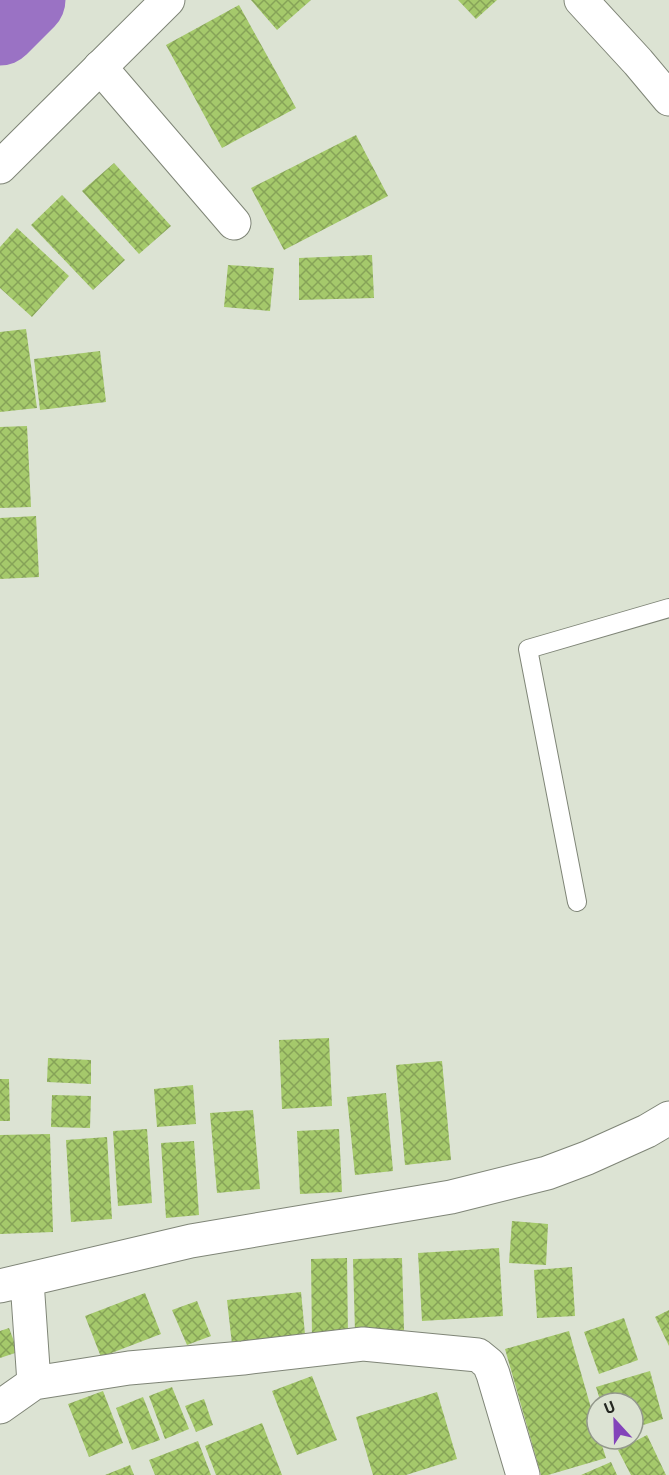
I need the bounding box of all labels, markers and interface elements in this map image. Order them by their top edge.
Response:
north arrow [585,1391,645,1451]
text: U [601,1396,617,1417]

